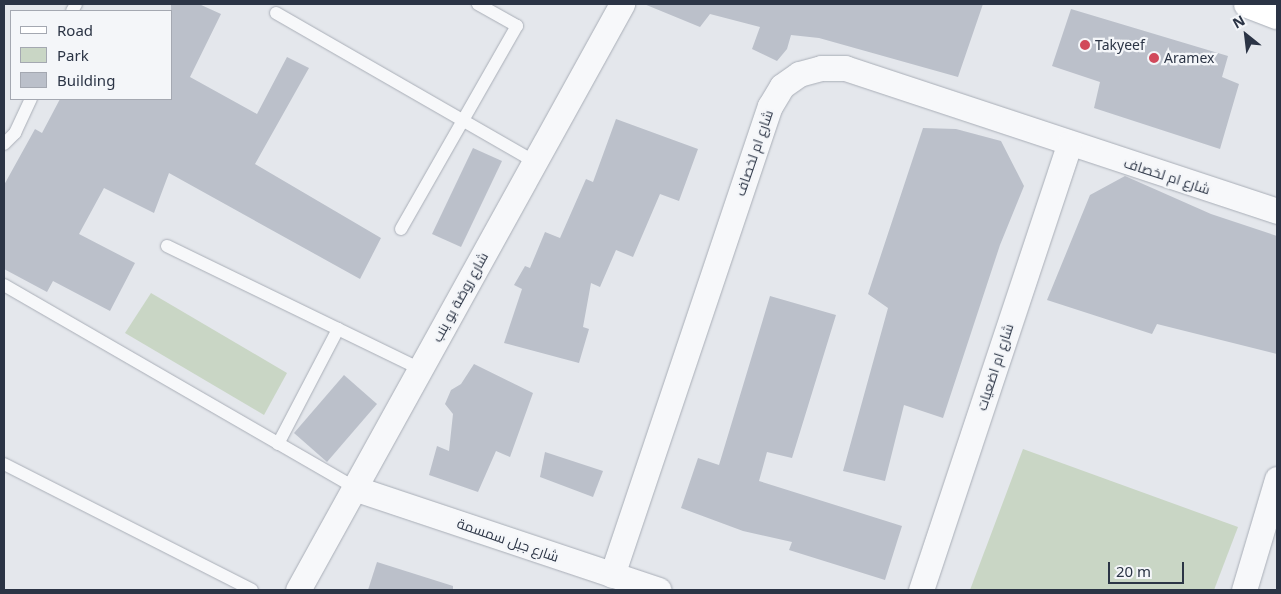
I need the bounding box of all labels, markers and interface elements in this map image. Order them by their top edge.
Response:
legend [10,10,172,100]
north arrow [1221,10,1271,60]
text: N [1229,10,1248,33]
text: Road [57,20,93,40]
place label: Takyeef [1095,37,1145,53]
marker: Takyeef [1079,39,1091,51]
text: Park [57,45,89,65]
place label: Aramex [1164,50,1214,66]
marker: Aramex [1148,52,1160,64]
text: Building [57,70,115,90]
street label: شارع ام لخصاف [731,108,777,198]
street label: شارع ام لخصاف [1122,154,1212,198]
street label: شارع روضة بو ينب [428,249,492,345]
street label: شارع ام اضعيات [973,321,1017,413]
street label: شارع جبل سمسمة [455,515,561,565]
scale bar [1111,552,1187,584]
text: 20 m [1116,561,1151,581]

